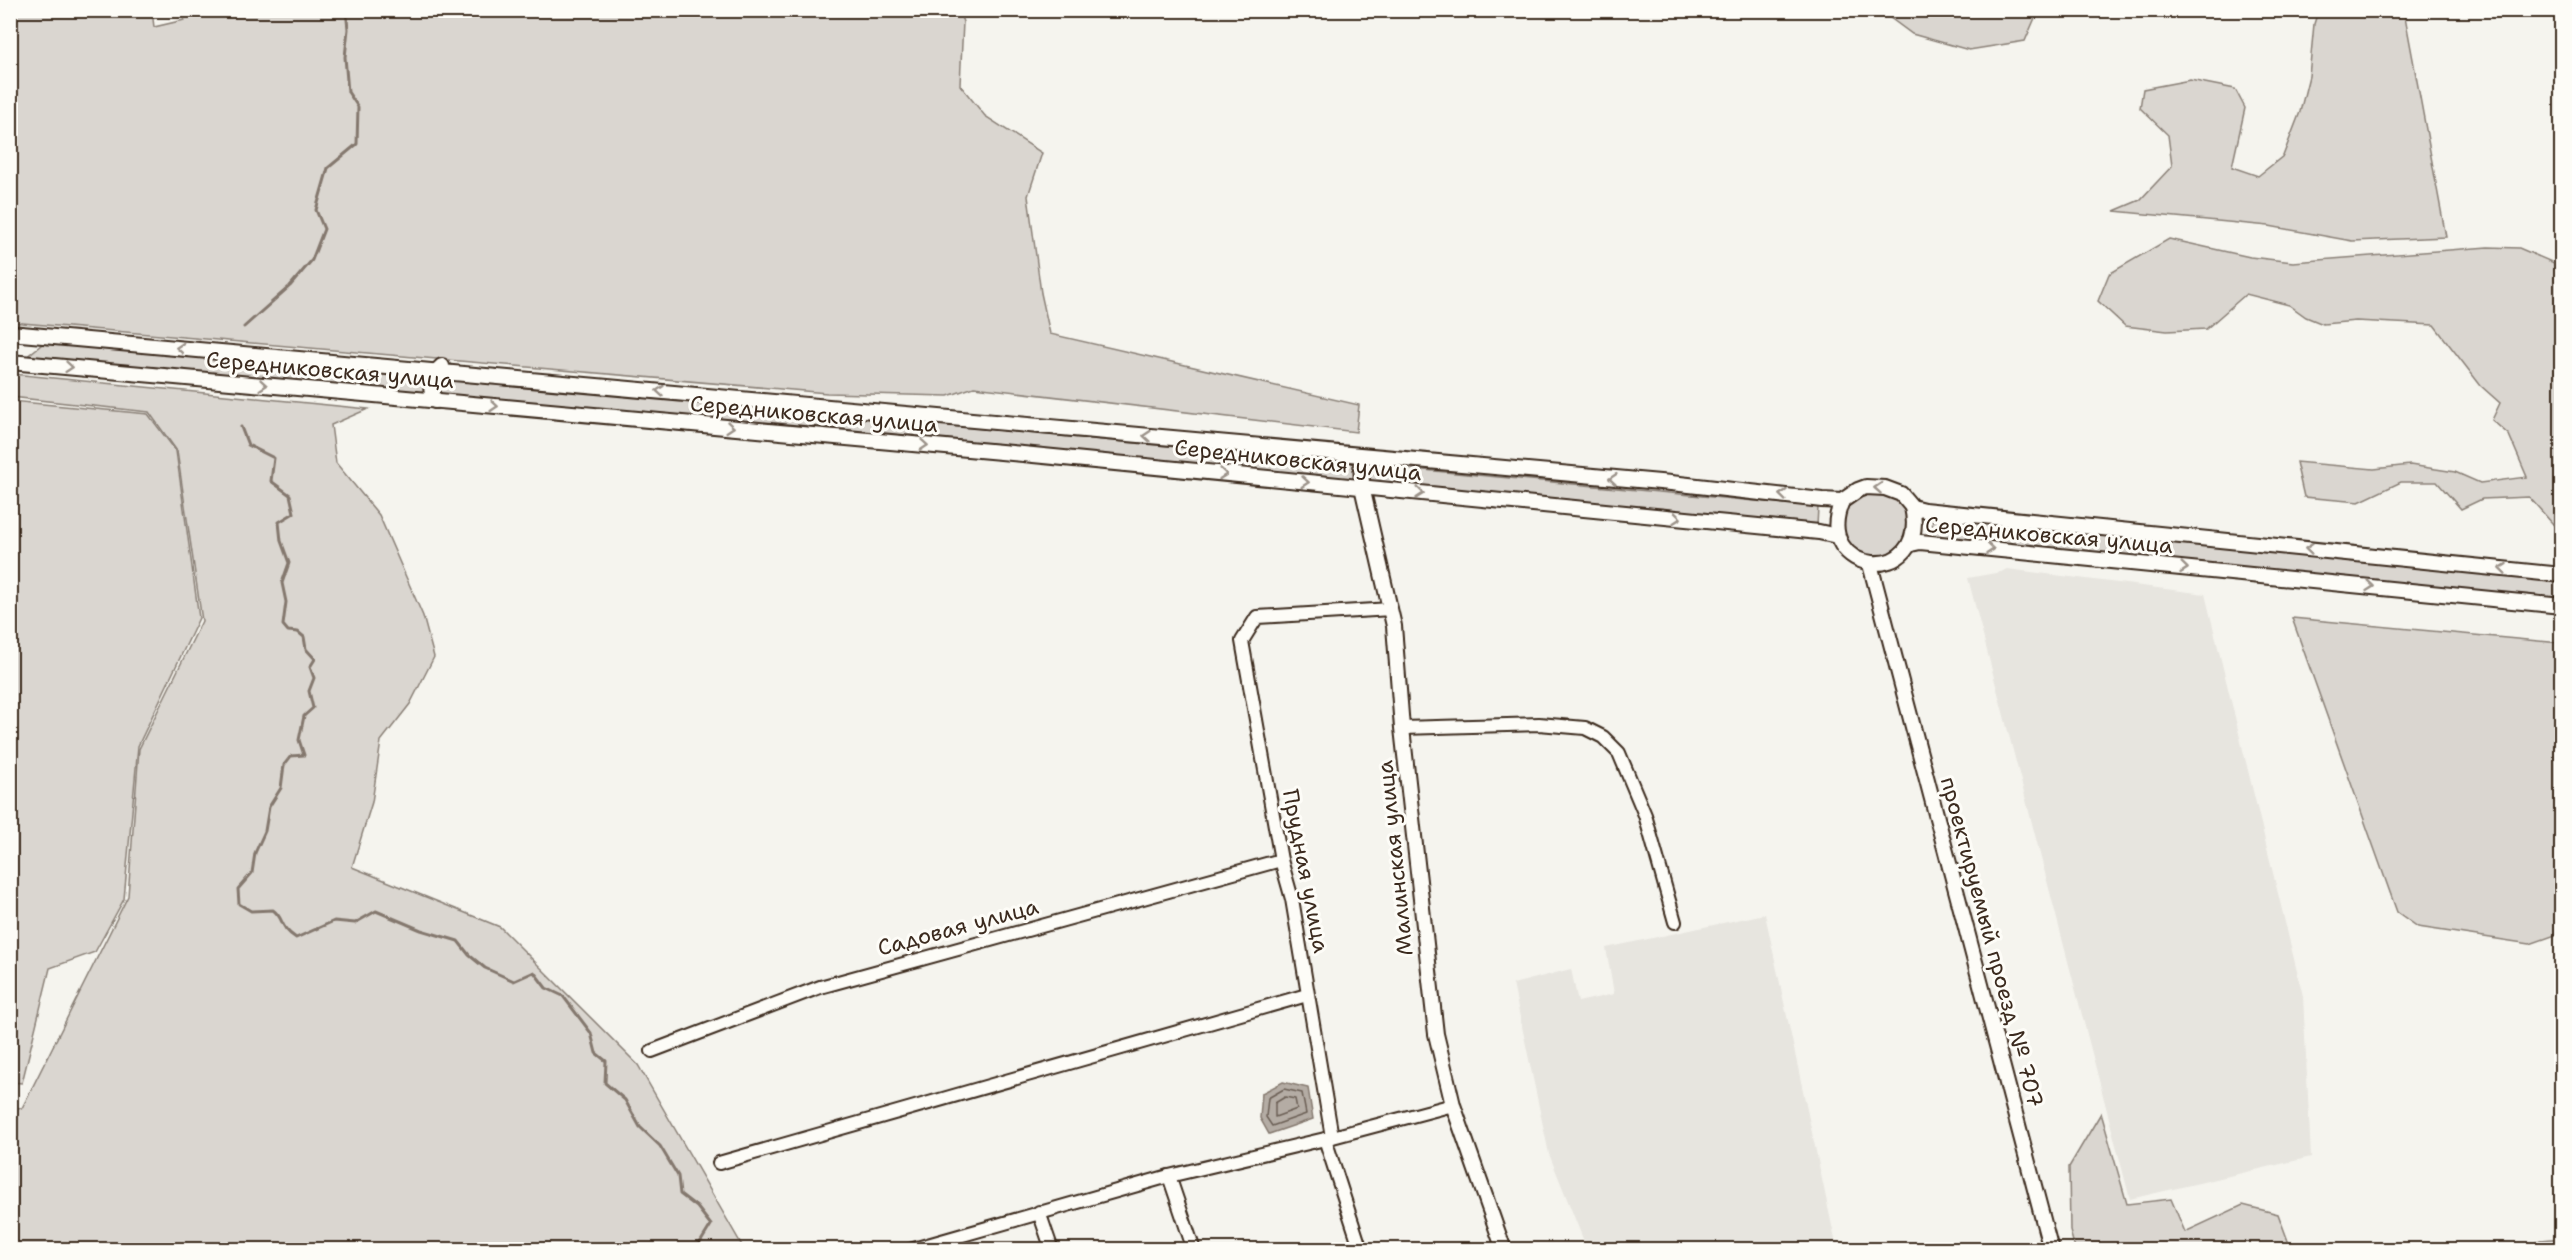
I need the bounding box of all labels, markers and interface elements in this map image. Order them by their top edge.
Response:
one-way arrow [175,342,184,355]
street label: Середниковская улица [205,345,455,395]
one-way arrow [64,361,73,374]
one-way arrow [258,378,268,391]
one-way arrow [655,385,664,398]
street label: Середниковская улица [689,389,939,439]
one-way arrow [489,399,498,412]
one-way arrow [725,420,734,433]
one-way arrow [1142,430,1151,443]
street label: Середниковская улица [1173,433,1423,487]
one-way arrow [919,438,928,451]
one-way arrow [1218,467,1227,480]
one-way arrow [1608,472,1617,485]
one-way arrow [1300,475,1309,488]
one-way arrow [1874,482,1883,495]
one-way arrow [1415,486,1424,499]
one-way arrow [1779,490,1788,502]
street label: Середниковская улица [1924,510,2174,560]
one-way arrow [1672,511,1681,524]
one-way arrow [1985,542,1994,555]
one-way arrow [2305,543,2314,556]
one-way arrow [2179,561,2188,574]
one-way arrow [2499,563,2508,576]
one-way arrow [2365,580,2375,592]
street label: Малинская улица [1370,758,1420,957]
street label: проектируемый проезд № 707 [1934,774,2050,1110]
street label: Прудная улица [1276,787,1336,956]
street label: Садовая улица [874,892,1042,962]

